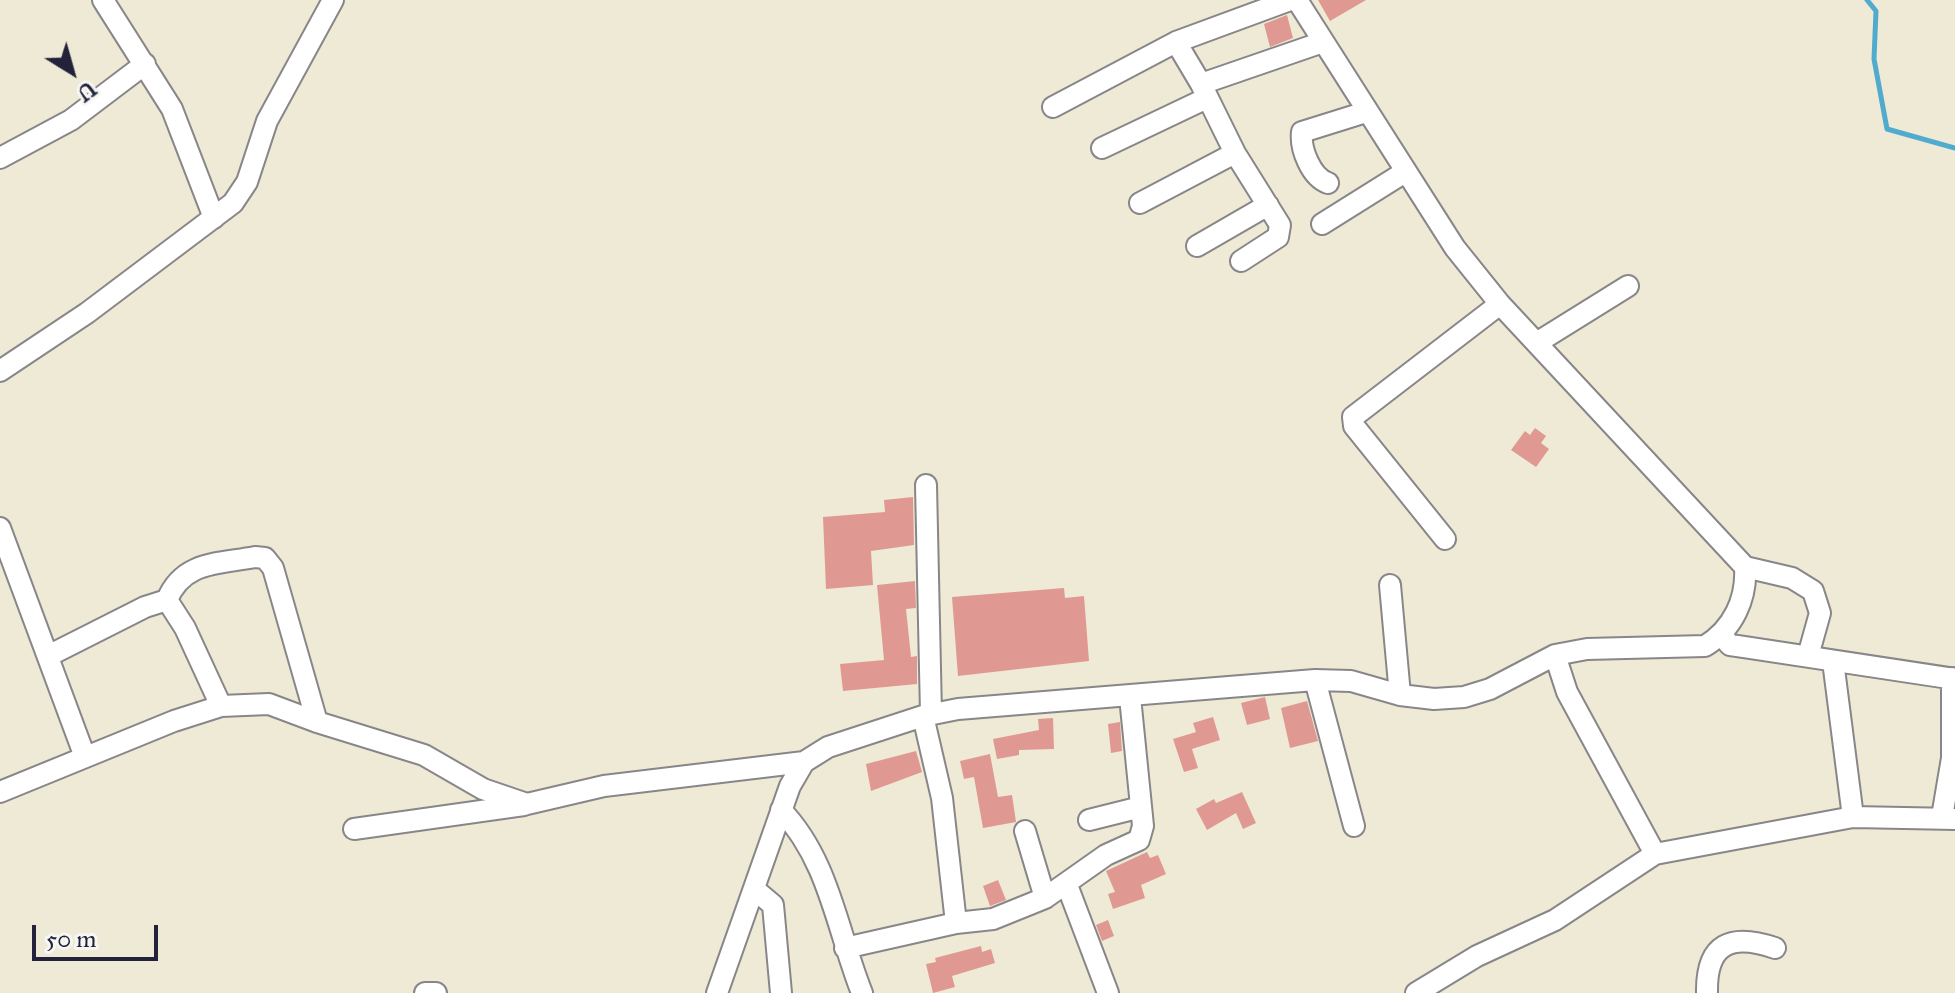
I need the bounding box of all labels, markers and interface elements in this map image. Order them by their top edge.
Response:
north arrow [32,32,112,112]
text: U [72,76,102,108]
scale bar [36,909,162,959]
text: 50 m [46,924,96,954]

